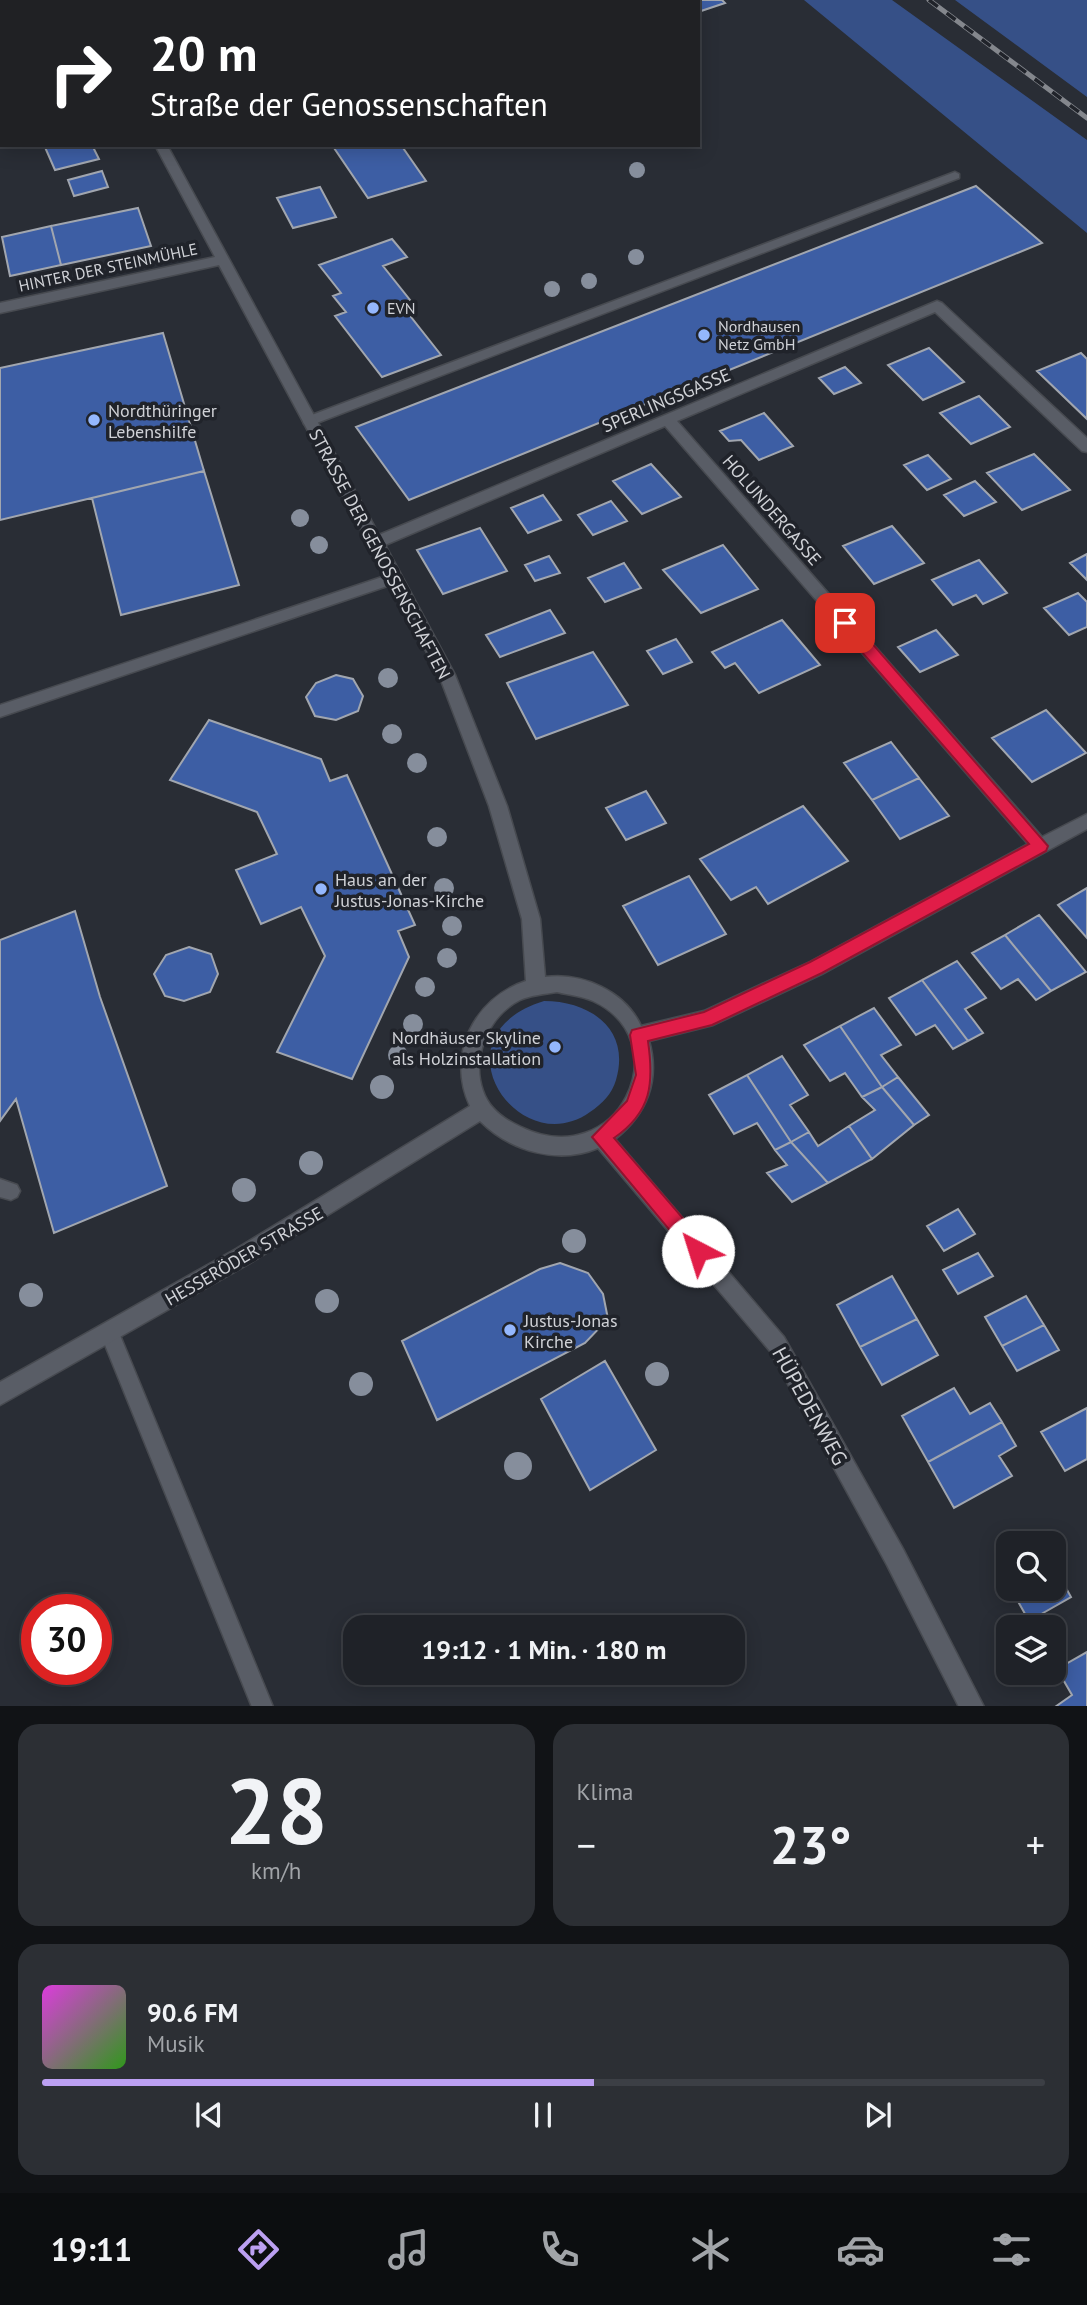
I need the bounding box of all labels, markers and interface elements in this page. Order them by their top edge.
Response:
text: 20 m [150,21,257,85]
icon: right [35,28,126,119]
text: Straße der Genossenschaften [150,83,548,125]
street label: HINTER DER STEINMÜHLE [17,238,199,296]
place label: EVN [387,298,415,318]
marker: EVN [365,300,381,316]
place label: Nordhausen Netz GmbH [718,316,800,354]
marker: Nordhausen Netz GmbH [696,327,712,343]
street label: SPERLINGSGASSE [598,363,734,437]
place label: Nordthüringer Lebenshilfe [108,399,217,443]
marker: Nordthüringer Lebenshilfe [86,412,102,428]
street label: STRASSE DER GENOSSENSCHAFTEN [304,425,456,683]
street label: HOLUNDERGASSE [718,450,826,570]
pin [815,593,875,653]
icon: arrive [826,604,864,642]
place label: Haus an der Justus-Jonas-Kirche [334,868,484,912]
marker: Haus an der Justus-Jonas-Kirche [313,881,329,897]
place label: Nordhäuser Skyline als Holzinstallation [392,1026,541,1070]
marker: Nordhäuser Skyline als Holzinstallation [547,1039,563,1055]
street label: HESSERÖDER STRASSE [161,1201,327,1311]
position arrow [661,1214,735,1288]
place label: Justus-Jonas Kirche [523,1309,618,1353]
marker: Justus-Jonas Kirche [502,1322,518,1338]
street label: HÜPEDENWEG [766,1342,854,1470]
map controls [996,1531,1066,1685]
button: search [996,1531,1066,1601]
speed limit sign: 30 [21,1594,112,1685]
button: layers [996,1615,1066,1685]
text: 19:12 · 1 Min. · 180 m [421,1633,667,1666]
text: 28 [225,1751,328,1869]
text: Klima [577,1777,634,1806]
text: 23° [770,1811,852,1878]
text: − [577,1820,596,1869]
text: + [1026,1820,1045,1869]
text: km/h [251,1856,301,1885]
text: 90.6 FM [147,1996,238,2029]
text: Musik [147,2029,204,2058]
icon: previous [190,2096,228,2134]
icon: pause [524,2096,562,2134]
icon: next [859,2096,897,2134]
icon: directions [234,2225,283,2274]
icon: music [384,2225,433,2274]
icon: phone [535,2225,584,2274]
icon: climate [686,2225,735,2274]
icon: car [836,2225,885,2274]
icon: filters [987,2225,1036,2274]
text: 19:11 [51,2228,132,2270]

